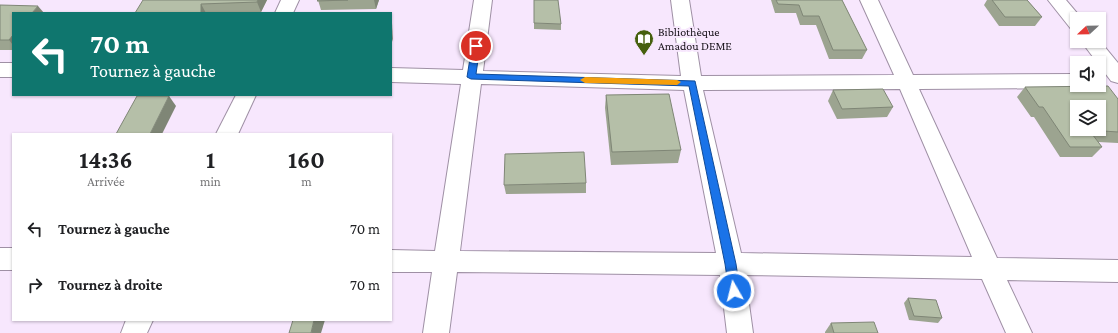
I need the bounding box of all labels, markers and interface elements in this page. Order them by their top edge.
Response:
north arrow [1070,12,1106,48]
map controls [1070,12,1106,136]
place label: Bibliothèque Amadou DEME [658,25,732,53]
icon: left [24,28,76,80]
text: 70 m [90,28,149,59]
library icon: Bibliothèque Amadou DEME [633,28,655,56]
pin [459,29,493,63]
icon: arrive [465,35,487,57]
button: sound [1070,56,1106,92]
text: Tournez à gauche [90,61,216,81]
button: layers [1070,100,1106,136]
text: 14:36 [79,146,133,173]
text: 1 [206,146,215,173]
text: 160 [288,146,325,173]
text: Arrivée [87,174,125,189]
text: min [200,174,221,189]
text: m [301,174,312,189]
icon: left [24,218,46,240]
text: Tournez à gauche [58,221,170,237]
text: 70 m [350,221,380,237]
position arrow [713,270,755,312]
icon: right [24,274,46,296]
text: Tournez à droite [58,277,162,293]
text: 70 m [350,277,380,293]

